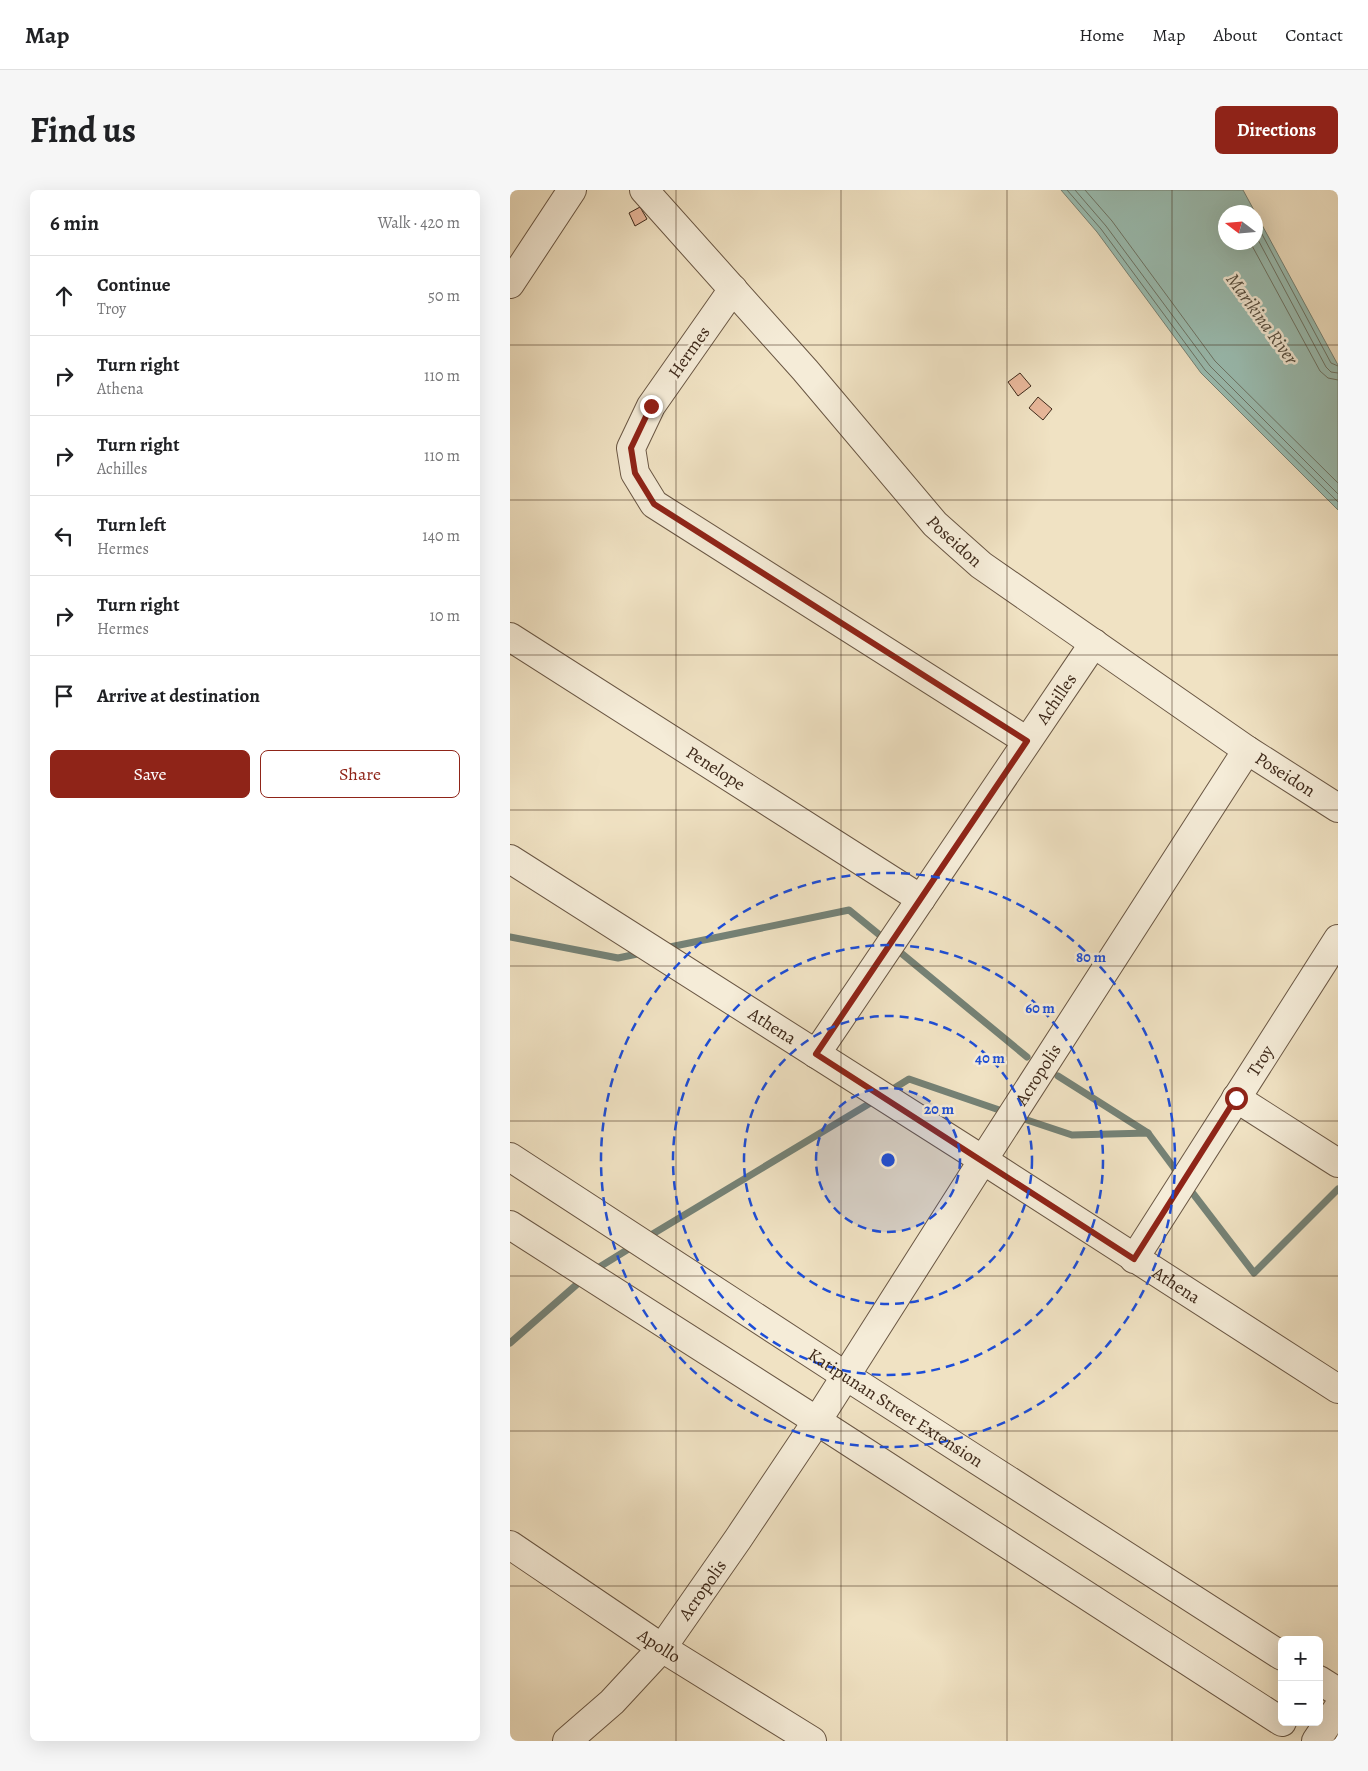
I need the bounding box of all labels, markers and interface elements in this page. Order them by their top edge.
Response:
text: Map [25,19,69,51]
text: Home [1079,23,1124,47]
text: Map [1152,23,1185,47]
text: About [1213,23,1257,47]
text: Contact [1285,23,1343,47]
text: Find us [30,106,136,154]
button: Directions [1215,106,1338,154]
north arrow [1218,205,1263,250]
text: 6 min [50,209,99,237]
text: Walk · 420 m [378,212,460,234]
water label: Marikina River [1220,268,1305,371]
text: Continue [97,272,171,298]
icon: ahead [50,282,78,310]
text: 50 m [428,285,460,307]
text: Troy [97,298,126,320]
street label: Hermes [662,321,716,383]
text: Turn right [97,352,179,378]
icon: right [50,362,78,390]
text: 110 m [424,365,460,387]
text: Athena [97,378,144,400]
route end [640,395,663,418]
text: Turn right [97,432,179,458]
icon: right [50,442,78,470]
text: 110 m [424,445,460,467]
text: Achilles [97,458,147,480]
street label: Poseidon [921,511,987,573]
text: Turn left [97,512,166,538]
icon: left [50,522,78,550]
text: 140 m [422,525,460,547]
text: Hermes [97,538,149,560]
text: Turn right [97,592,179,618]
icon: right [50,602,78,630]
text: 10 m [430,605,460,627]
text: Hermes [97,618,149,640]
street label: Achilles [1030,668,1082,730]
icon: arrive [50,682,78,710]
text: Arrive at destination [97,683,260,709]
street label: Penelope [681,740,750,796]
street label: Poseidon [1251,746,1320,803]
button: Save [50,750,250,798]
button: Share [260,750,460,798]
text: 80 m [1076,947,1106,967]
text: 60 m [1025,998,1055,1018]
street label: Athena [743,1001,801,1050]
street label: Acropolis [1009,1039,1067,1111]
street label: Troy [1241,1040,1280,1081]
text: 40 m [975,1048,1005,1068]
route start [1225,1087,1248,1110]
text: 20 m [924,1099,954,1119]
centre of rings [879,1151,897,1169]
street label: Athena [1147,1260,1206,1309]
street label: Katipunan Street Extension [803,1343,988,1473]
street label: Acropolis [672,1555,732,1626]
street label: Apollo [632,1622,685,1669]
map controls [1278,1636,1323,1726]
button: + [1278,1636,1323,1681]
button: − [1278,1681,1323,1726]

